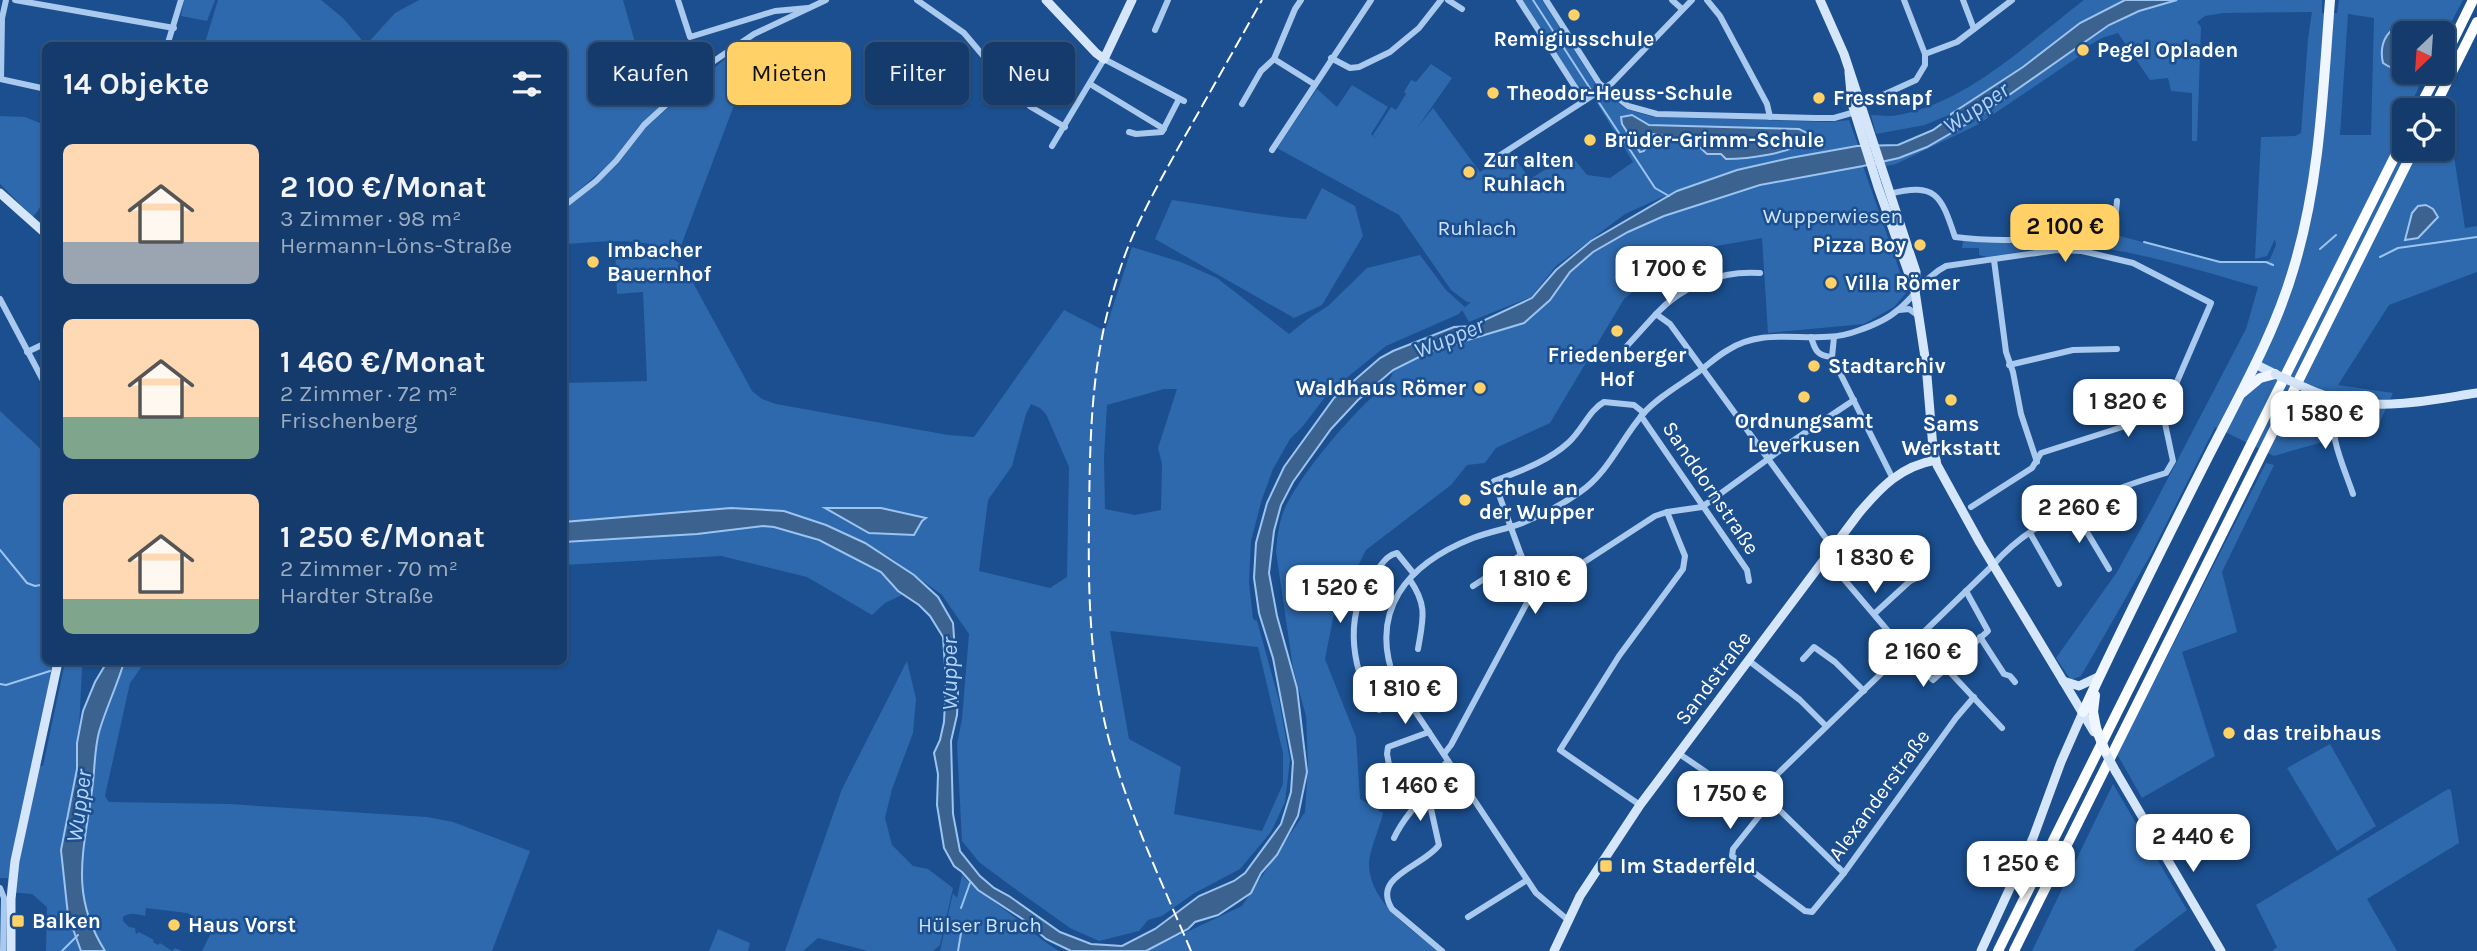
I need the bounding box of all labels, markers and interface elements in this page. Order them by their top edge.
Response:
marker: Remigiusschule [1566,7,1582,23]
north arrow [2392,21,2455,84]
map controls [2392,21,2455,161]
place label: Remigiusschule [1494,27,1654,51]
place label: Pegel Opladen [2097,38,2238,62]
chip: Kaufen [588,42,713,105]
chip: Mieten [727,42,851,105]
chip: Filter [865,42,969,105]
chip: Neu [983,42,1075,105]
marker: Pegel Opladen [2075,42,2091,58]
icon: filters [508,65,546,103]
text: 14 Objekte [63,66,209,102]
water label: Wupper [1938,76,2015,140]
place label: Theodor-Heuss-Schule [1507,81,1733,105]
marker: Theodor-Heuss-Schule [1485,85,1501,101]
place label: Fressnapf [1833,86,1932,110]
marker: Fressnapf [1811,90,1827,106]
button: locate [2392,98,2455,161]
place label: Brüder-Grimm-Schule [1604,128,1824,152]
marker: Brüder-Grimm-Schule [1582,132,1598,148]
place label: Zur alten Ruhlach [1483,148,1574,196]
marker: Zur alten Ruhlach [1461,164,1477,180]
text: 2 100 €/Monat [280,169,486,205]
icon: home [119,172,203,256]
park label: Wupperwiesen [1763,204,1903,228]
pin: 2 100 € [2000,204,2130,264]
text: 3 Zimmer · 98 m² [280,205,461,232]
text: 2 100 € [2026,213,2104,240]
park label: Ruhlach [1437,216,1517,240]
text: Hermann-Löns-Straße [280,232,512,259]
place label: Pizza Boy [1812,233,1906,257]
marker: Pizza Boy [1912,237,1928,253]
place label: Imbacher Bauernhof [607,238,711,286]
pin: 1 700 € [1604,246,1734,306]
marker: Imbacher Bauernhof [585,254,601,270]
text: 1 700 € [1632,255,1706,282]
place label: Villa Römer [1845,271,1960,295]
marker: Villa Römer [1823,275,1839,291]
water label: Wupper [1410,311,1489,364]
marker: Friedenberger Hof [1609,323,1625,339]
place label: Friedenberger Hof [1548,343,1687,391]
text: 1 460 €/Monat [280,344,485,380]
icon: home [119,347,203,431]
place label: Stadtarchiv [1828,354,1946,378]
marker: Stadtarchiv [1806,358,1822,374]
place label: Waldhaus Römer [1296,376,1467,400]
text: 2 Zimmer · 72 m² [280,380,458,407]
marker: Waldhaus Römer [1472,380,1488,396]
pin: 1 820 € [2063,380,2193,439]
text: 1 820 € [2089,388,2167,415]
marker: Ordnungsamt Leverkusen [1796,389,1812,405]
marker: Sams Werkstatt [1943,392,1959,408]
pin: 1 580 € [2260,392,2390,451]
text: 1 580 € [2286,400,2364,427]
text: Frischenberg [280,407,417,434]
place label: Ordnungsamt Leverkusen [1735,409,1873,457]
place label: Sams Werkstatt [1901,412,2001,460]
street label: Sanddornstraße [1658,417,1764,559]
place label: Schule an der Wupper [1479,476,1595,524]
pin: 2 260 € [2014,486,2144,545]
marker: Schule an der Wupper [1457,492,1473,508]
text: 2 260 € [2038,494,2120,521]
text: 1 250 €/Monat [280,519,485,555]
icon: home [119,522,203,606]
pin: 1 830 € [1810,536,1940,595]
text: 1 830 € [1836,544,1914,571]
text: 2 Zimmer · 70 m² [280,555,458,582]
pin: 1 810 € [1470,556,1600,616]
text: 1 810 € [1499,565,1571,592]
pin: 1 520 € [1275,566,1405,625]
text: 1 520 € [1302,574,1378,601]
text: Hardter Straße [280,582,434,609]
street label: Sandstraße [1670,626,1756,730]
pin: 2 160 € [1858,630,1988,689]
water label: Wupper [936,636,963,711]
text: 2 160 € [1885,638,1961,665]
pin: 1 810 € [1340,666,1470,726]
text: 1 810 € [1369,675,1441,702]
place label: das treibhaus [2243,721,2382,745]
street label: Alexanderstraße [1823,725,1935,865]
marker: das treibhaus [2221,725,2237,741]
pin: 1 460 € [1355,764,1485,823]
water label: Wupper [61,767,98,844]
text: 1 460 € [1382,772,1458,799]
pin: 1 750 € [1665,772,1795,831]
text: 1 750 € [1693,780,1767,807]
pin: 2 440 € [2128,814,2258,874]
text: 2 440 € [2152,823,2234,850]
pin: 1 250 € [1956,842,2086,901]
text: 1 250 € [1983,850,2059,877]
place label: Im Staderfeld [1620,854,1756,878]
marker: Im Staderfeld [1598,858,1614,874]
place label: Balken [32,909,101,933]
marker: Balken [10,913,26,929]
place label: Haus Vorst [188,913,296,937]
park label: Hülser Bruch [918,913,1042,937]
marker: Haus Vorst [166,917,182,933]

